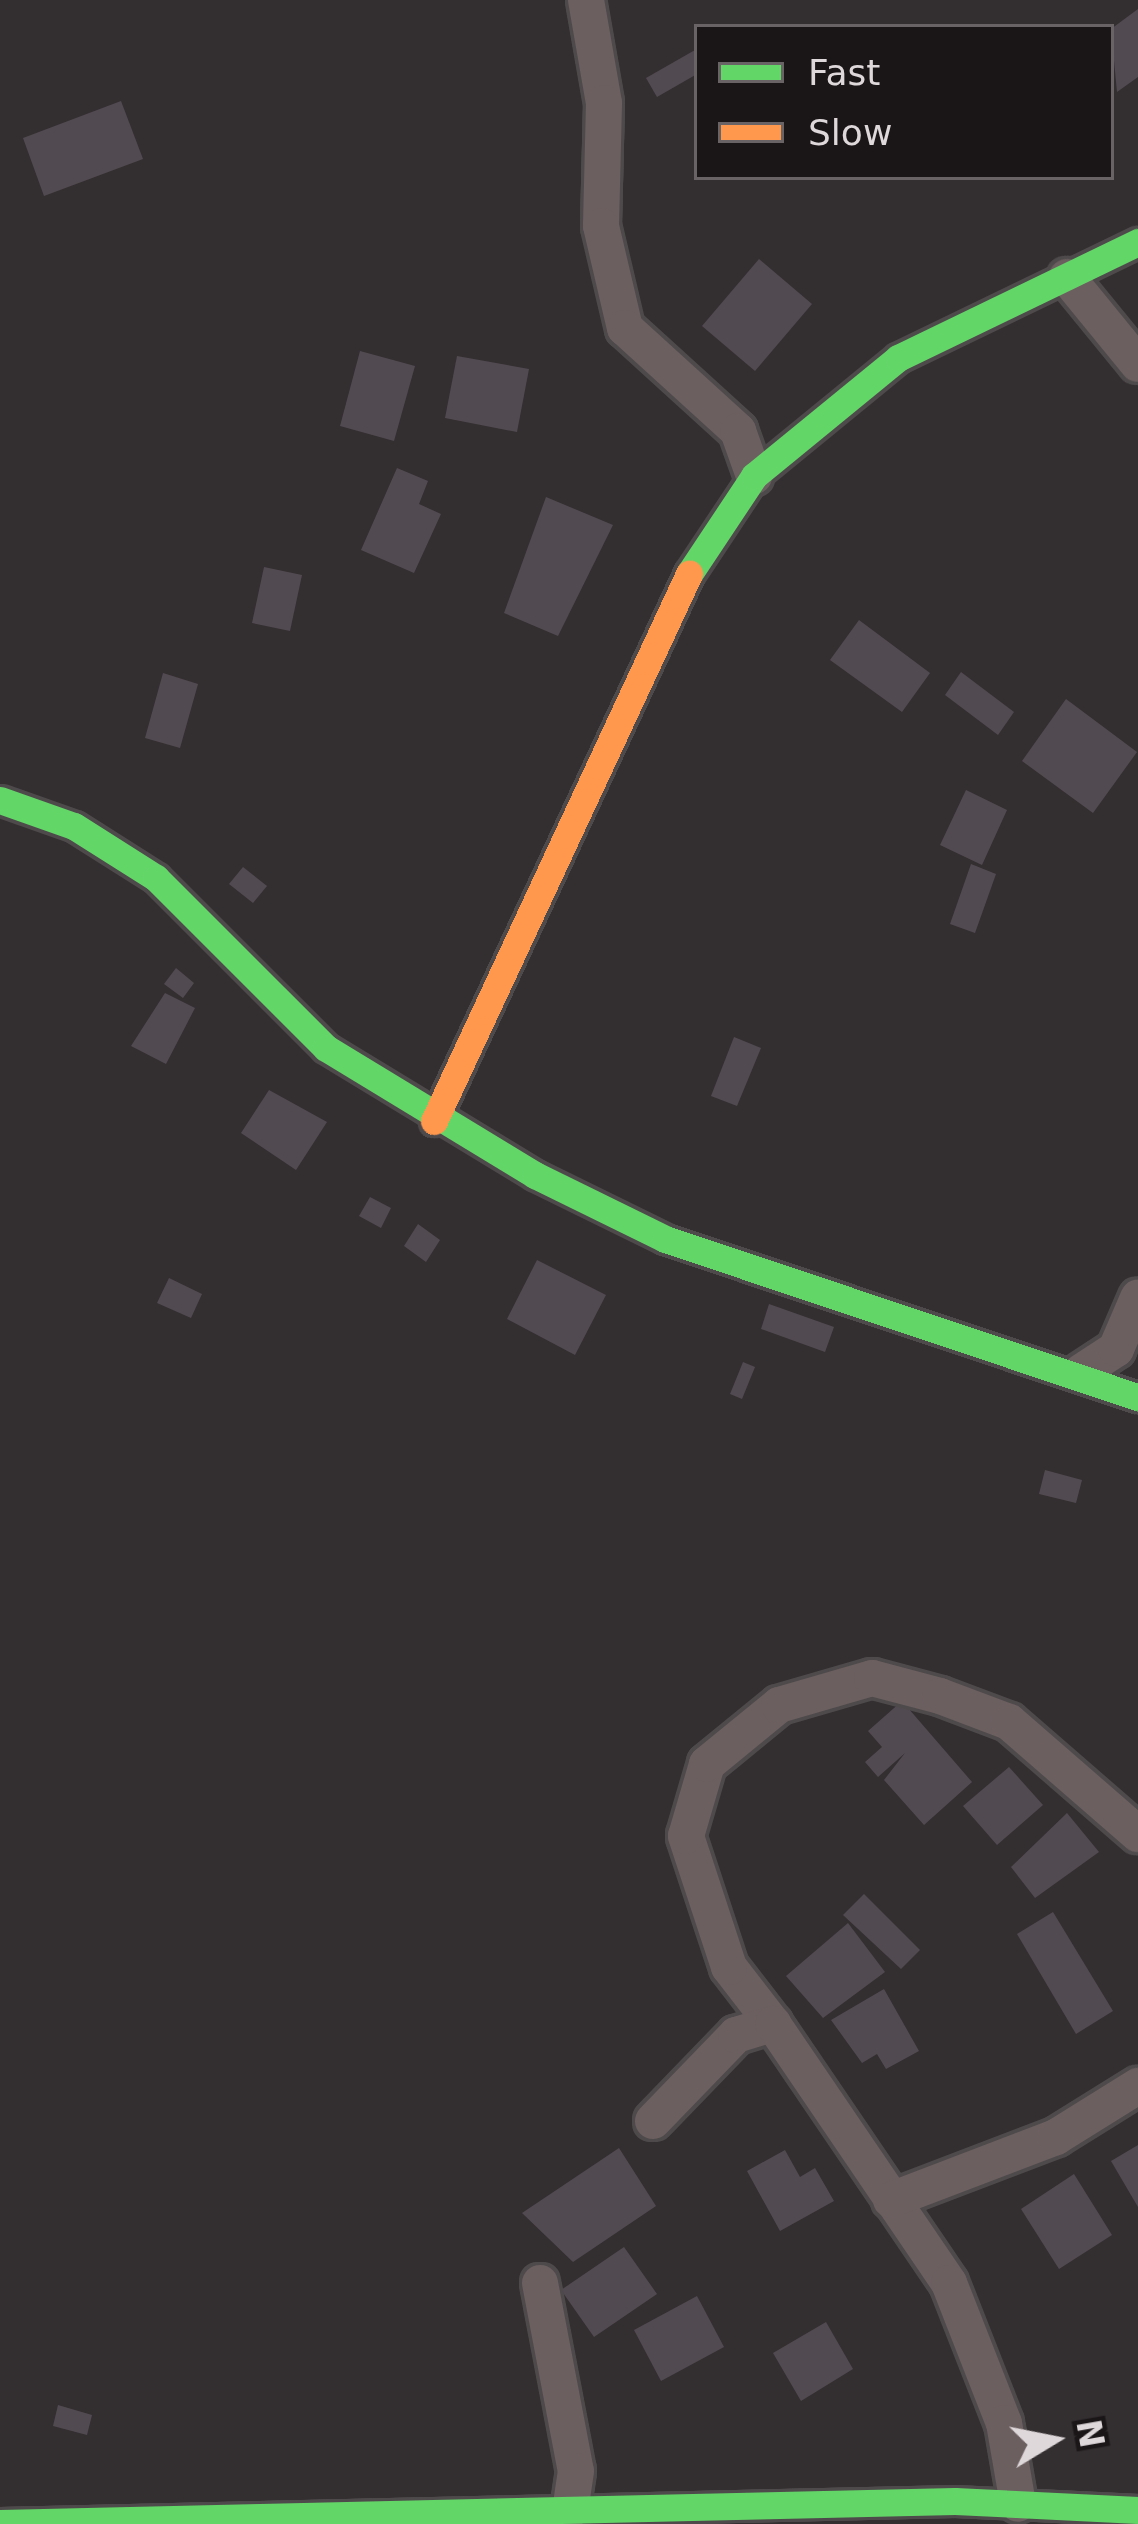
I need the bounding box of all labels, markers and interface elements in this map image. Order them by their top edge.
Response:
legend [694,24,1114,180]
text: Fast [808,52,880,93]
text: Slow [808,112,892,153]
north arrow [994,2380,1114,2500]
text: N [1068,2417,1112,2451]

